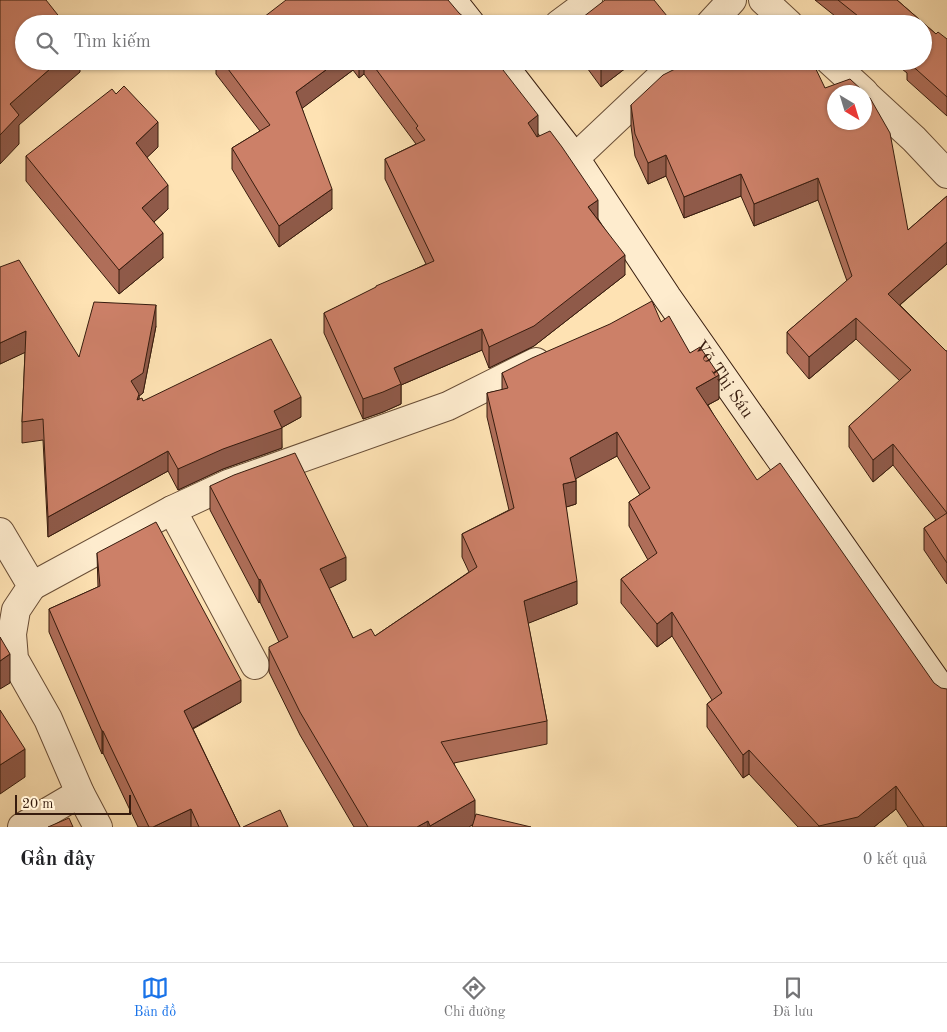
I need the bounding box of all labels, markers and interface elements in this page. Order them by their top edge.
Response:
search box [15,15,932,70]
icon: search [33,29,61,57]
text: Tìm kiếm [73,33,151,52]
north arrow [827,85,872,130]
street label: Võ Thị Sáu [690,337,757,422]
scale bar [15,792,131,815]
text: 20 m [22,797,53,811]
text: Gần đây [20,849,96,870]
text: 0 kết quả [863,852,927,868]
tab: Bản đồ [134,974,176,1021]
tab: Chỉ đường [444,974,505,1021]
tab: Đã lưu [773,974,813,1021]

